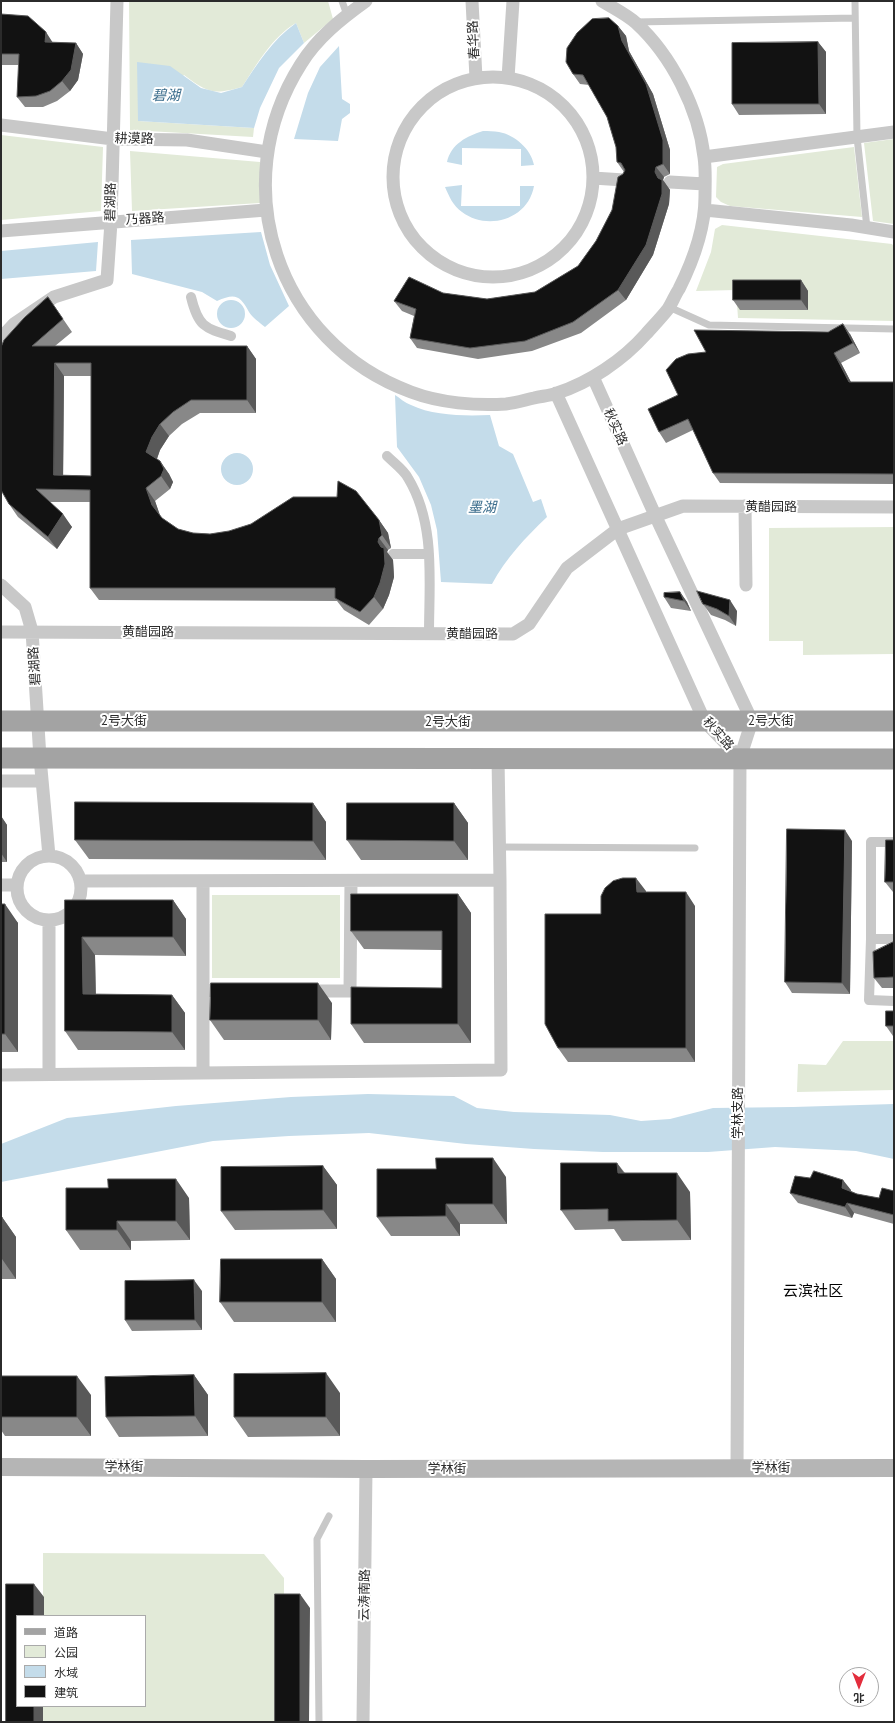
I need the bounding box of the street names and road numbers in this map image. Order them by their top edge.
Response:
street label: 春华路 [465,20,483,60]
street label: 耕漠路 [114,131,154,147]
street label: 碧湖路 [103,182,119,222]
street label: 乃器路 [125,210,165,228]
street label: 秋实路 [600,406,630,448]
street label: 黄醋园路 [745,499,797,515]
street label: 黄醋园路 [122,624,174,640]
street label: 黄醋园路 [446,626,498,642]
street label: 碧湖路 [26,646,44,686]
street label: 2号大街 [101,713,147,729]
street label: 2号大街 [748,713,794,729]
street label: 2号大街 [425,714,471,730]
street label: 秋实路 [699,714,737,754]
street label: 学林支路 [730,1087,746,1139]
street label: 学林街 [105,1459,143,1475]
street label: 学林街 [752,1460,790,1476]
street label: 学林街 [428,1461,466,1477]
street label: 云涛南路 [357,1569,373,1621]

